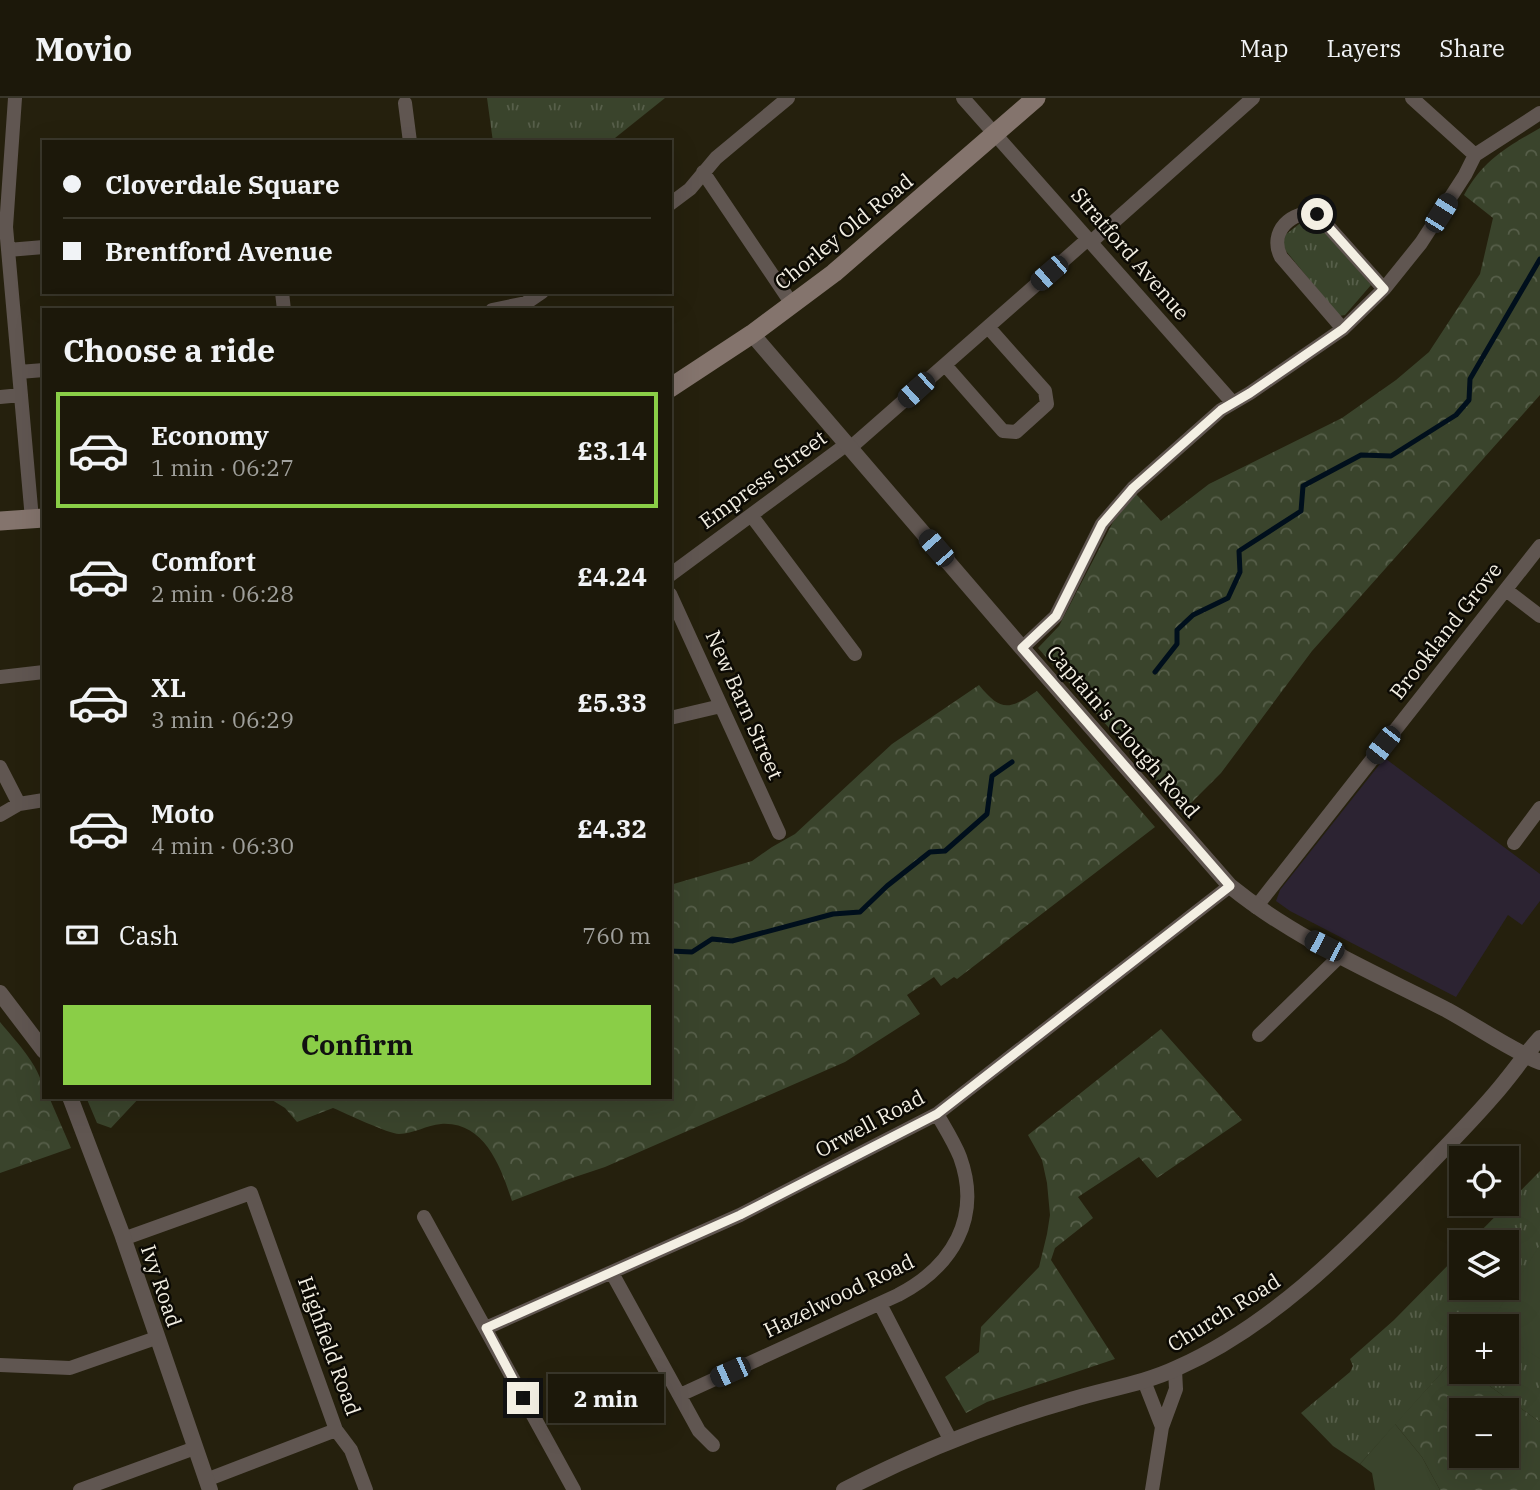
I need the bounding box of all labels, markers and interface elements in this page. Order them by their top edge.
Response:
text: Movio [35,27,132,70]
text: Map [1240,32,1288,64]
text: Layers [1326,32,1401,64]
text: Share [1439,32,1505,64]
text: Cloverdale Square [105,167,340,201]
street label: Chorley Old Road [768,167,919,296]
street label: Stratford Avenue [1065,181,1196,326]
car [1421,190,1462,236]
route start [1301,198,1333,230]
text: Brentford Avenue [105,234,333,268]
car [1027,251,1072,295]
text: Choose a ride [63,329,275,371]
car [894,368,939,412]
text: Economy [151,418,269,452]
icon: car [67,419,130,482]
street label: Empress Street [693,423,832,535]
text: £3.14 [577,433,647,467]
text: 1 min · 06:27 [151,452,294,482]
car [915,525,958,571]
text: Comfort [151,544,256,578]
icon: car [67,545,130,608]
street label: Brookland Grove [1383,556,1508,705]
text: £4.24 [577,559,647,593]
text: 2 min · 06:28 [151,578,294,608]
street label: New Barn Street [699,625,790,784]
street label: Captain's Clough Road [1041,639,1207,824]
text: XL [151,670,186,704]
icon: car [67,671,130,734]
text: £5.33 [577,685,647,719]
text: 3 min · 06:29 [151,704,294,734]
car [1362,722,1405,768]
text: Moto [151,796,214,830]
icon: car [67,797,130,860]
text: £4.32 [577,811,647,845]
text: 4 min · 06:30 [151,830,294,860]
icon: cash [63,916,101,954]
text: Cash [119,918,179,952]
text: 760 m [582,920,651,950]
car [1301,927,1348,965]
button: Confirm [63,1005,651,1085]
street label: Orwell Road [810,1082,929,1164]
map controls [1449,1146,1519,1468]
button: locate [1449,1146,1519,1216]
button: layers [1449,1230,1519,1300]
street label: Ivy Road [135,1241,189,1331]
street label: Hazelwood Road [759,1246,919,1344]
street label: Church Road [1162,1266,1285,1358]
street label: Highfield Road [292,1272,368,1419]
button: + [1449,1314,1519,1384]
car [707,1354,754,1390]
callout: 2 min [548,1374,663,1422]
route end [507,1382,539,1414]
text: 2 min [574,1383,638,1413]
button: − [1449,1398,1519,1468]

